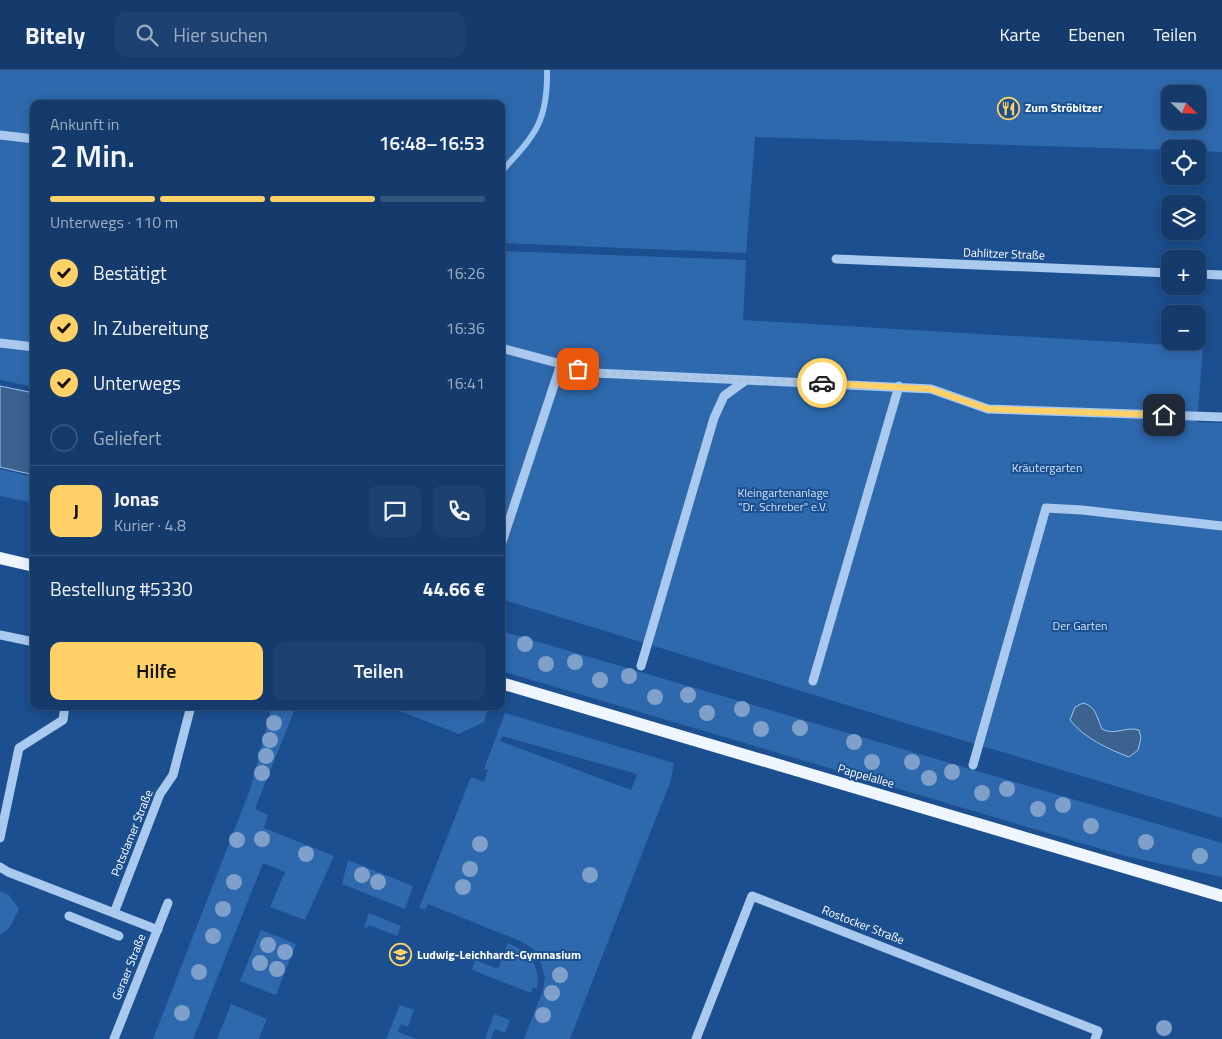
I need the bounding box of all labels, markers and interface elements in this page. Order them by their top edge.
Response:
search box [115,12,465,57]
text: Bitely [25,17,85,53]
text: Hier suchen [173,20,268,49]
icon: search [133,21,161,49]
text: Karte [999,21,1040,48]
text: Ebenen [1068,21,1125,48]
text: Teilen [1153,21,1197,48]
north arrow [1161,85,1206,130]
map controls [1161,85,1206,350]
restaurant icon: Zum Ströbitzer [997,96,1021,120]
place label: Zum Ströbitzer [1025,98,1103,117]
text: Ankunft in [50,112,119,136]
text: 16:48–16:53 [379,128,485,157]
text: 2 Min. [50,131,135,179]
button: locate [1161,140,1206,185]
button: layers [1161,195,1206,240]
text: Unterwegs · 110 m [50,210,178,234]
street label: Dahlitzer Straße [963,243,1045,264]
button: + [1161,250,1206,295]
text: Bestätigt [93,258,167,287]
icon: check [50,259,78,287]
text: 16:26 [446,261,485,285]
button: − [1161,305,1206,350]
text: In Zubereitung [93,313,209,342]
icon: check [50,314,78,342]
text: 16:36 [446,316,485,340]
pin [557,348,599,390]
icon: bag [564,355,592,383]
courier [797,358,847,408]
text: Unterwegs [93,368,181,397]
icon: check [50,369,78,397]
icon: car [808,369,836,397]
text: 16:41 [446,371,485,395]
pin [1143,394,1185,436]
icon: home [1150,401,1178,429]
text: Geliefert [93,423,161,452]
park label: Kräutergarten [1012,458,1082,477]
park label: Kleingartenanlage "Dr. Schreber" e.V. [737,483,829,516]
text: Jonas [114,484,159,513]
button: chat [369,485,421,537]
button: phone [433,485,485,537]
text: J [73,496,79,525]
text: Kurier · 4.8 [114,513,186,537]
text: Bestellung #5330 [50,574,193,603]
text: 44.66 € [423,574,485,603]
park label: Der Garten [1053,616,1107,635]
button: Hilfe [50,642,263,700]
button: Teilen [273,642,485,700]
street label: Pappelallee [836,758,897,793]
street label: Potsdamer Straße [105,787,158,879]
street label: Rostocker Straße [819,900,907,949]
street label: Geraer Straße [107,931,150,1003]
school or university icon: Ludwig-Leichhardt-Gymnasium [389,943,413,967]
place label: Ludwig-Leichhardt-Gymnasium [417,945,581,964]

